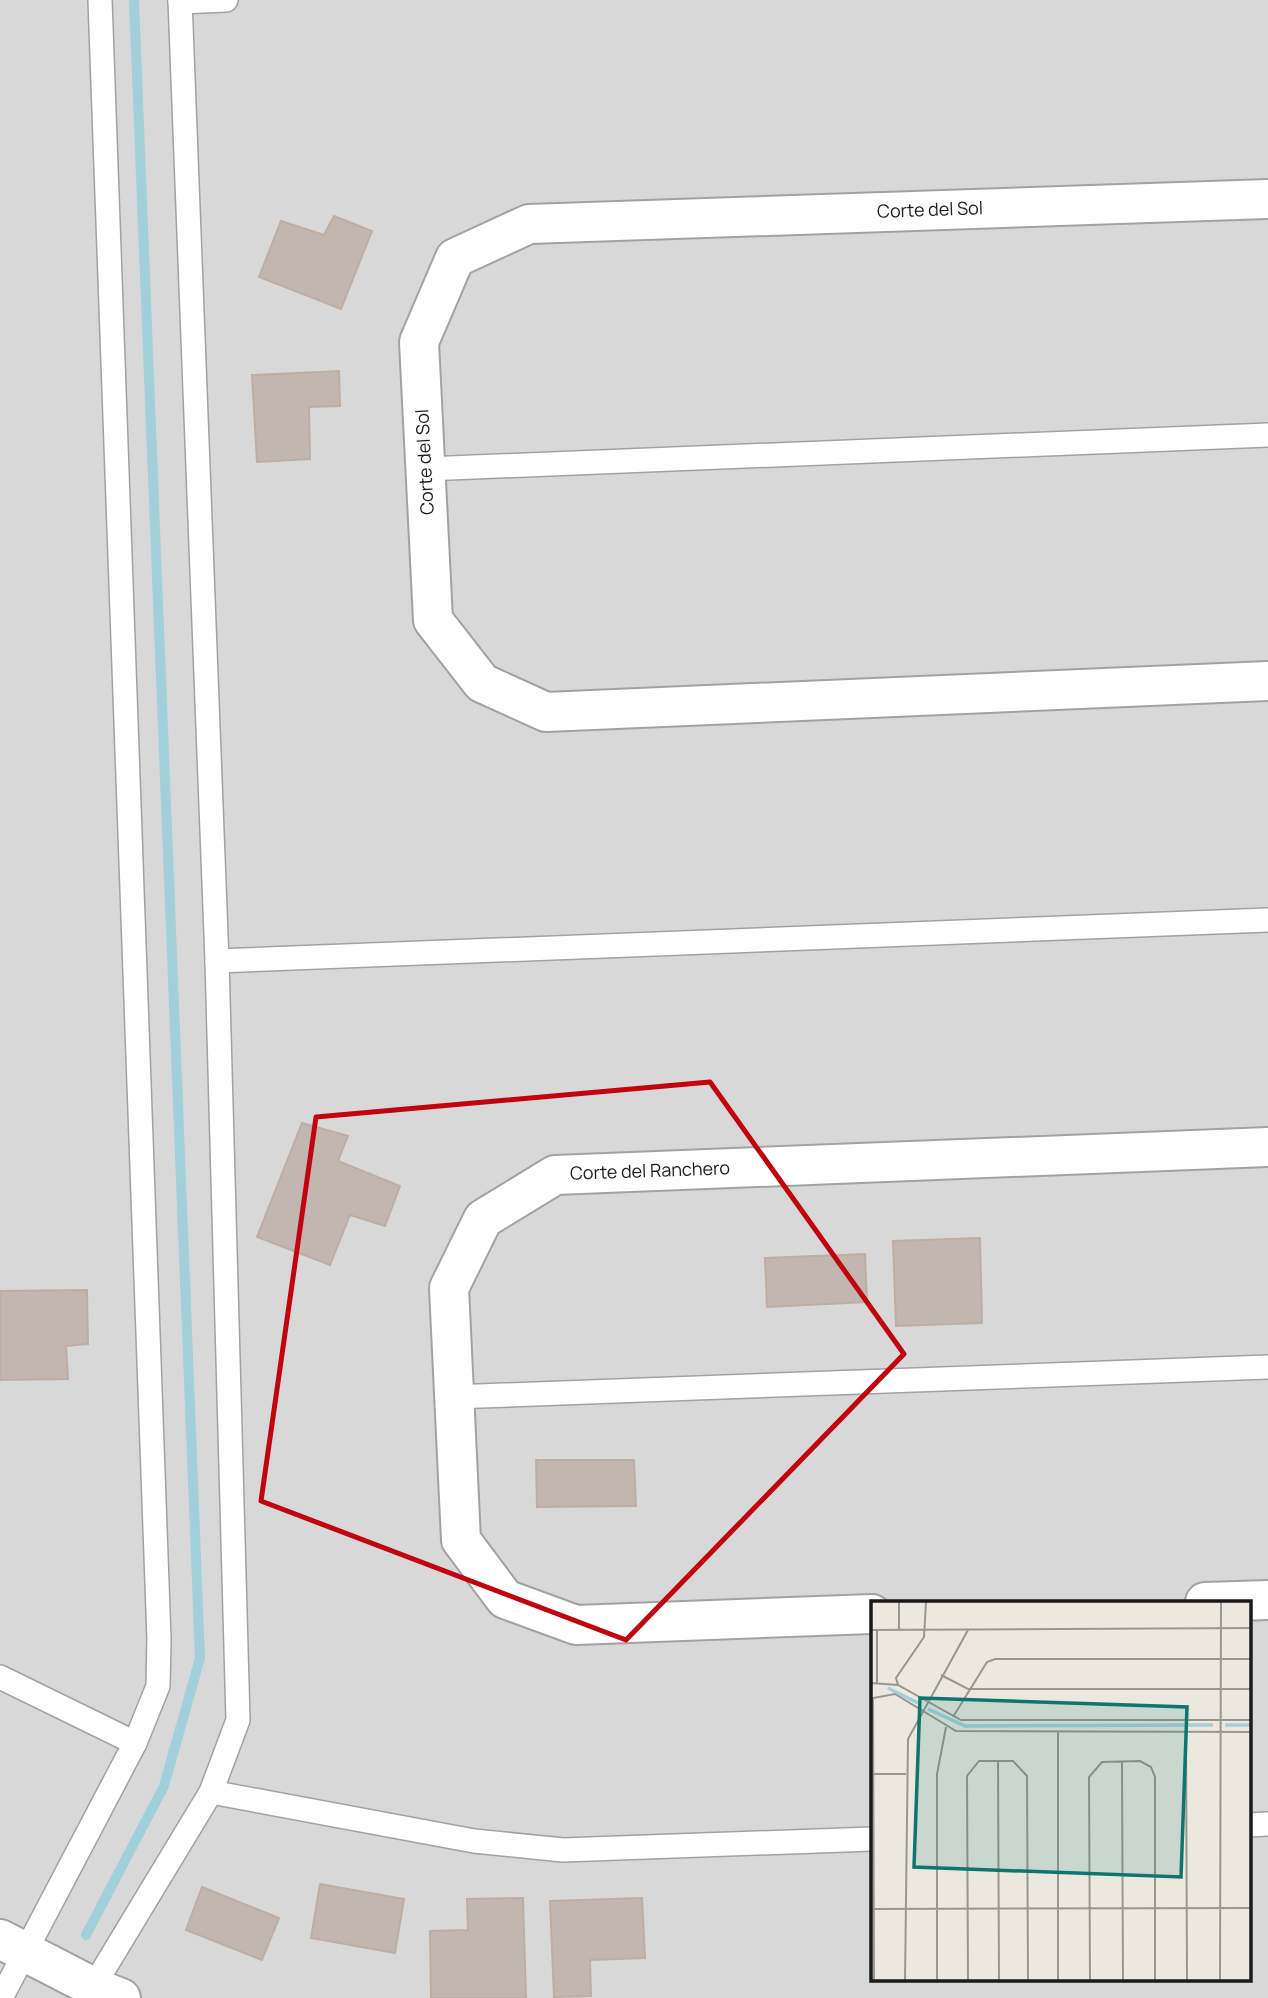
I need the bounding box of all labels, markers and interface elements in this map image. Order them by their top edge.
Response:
street label: Corte del Sol [877,195,983,223]
street label: Corte del Sol [409,409,439,516]
street label: Corte del Ranchero [570,1155,730,1185]
inset map [871,1601,1250,1980]

